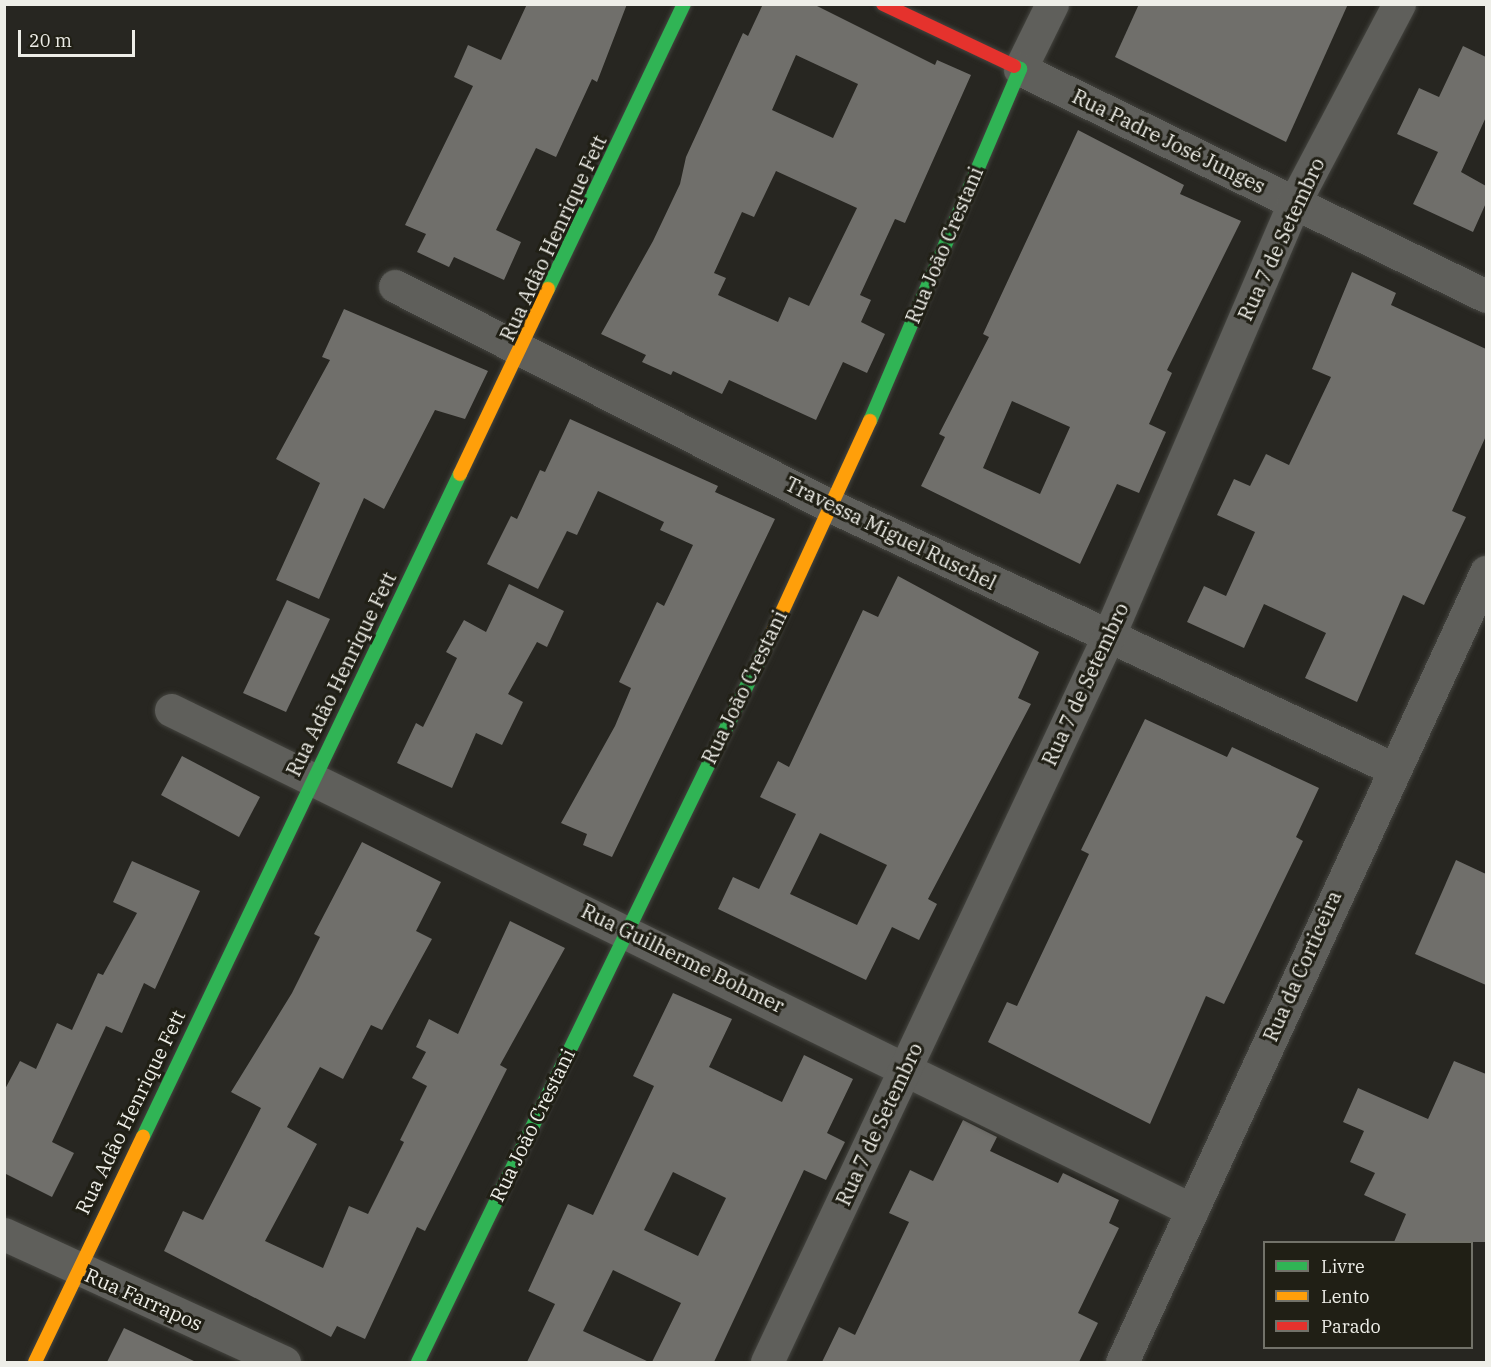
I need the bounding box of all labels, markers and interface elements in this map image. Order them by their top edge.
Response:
scale bar [21,18,138,56]
text: 20 m [29,29,72,52]
street label: Rua Padre José Junges [1069,84,1269,198]
street label: Rua Adão Henrique Fett [495,131,611,345]
street label: Rua 7 de Setembro [1233,154,1329,324]
street label: Rua João Crestani [900,163,988,327]
street label: Travessa Miguel Ruschel [782,471,1000,595]
street label: Rua Adão Henrique Fett [281,568,401,780]
street label: Rua 7 de Setembro [1037,599,1133,769]
street label: Rua João Crestani [697,606,791,768]
street label: Rua da Corticeira [1258,887,1346,1045]
street label: Rua Guilherme Bohmer [578,898,788,1018]
street label: Rua Adão Henrique Fett [70,1006,190,1218]
street label: Rua 7 de Setembro [831,1039,927,1209]
street label: Rua João Crestani [485,1044,579,1206]
legend [1263,1241,1473,1349]
text: Livre [1321,1255,1365,1278]
street label: Rua Farrapos [82,1262,206,1336]
text: Lento [1321,1285,1369,1308]
text: Parado [1321,1315,1381,1338]

